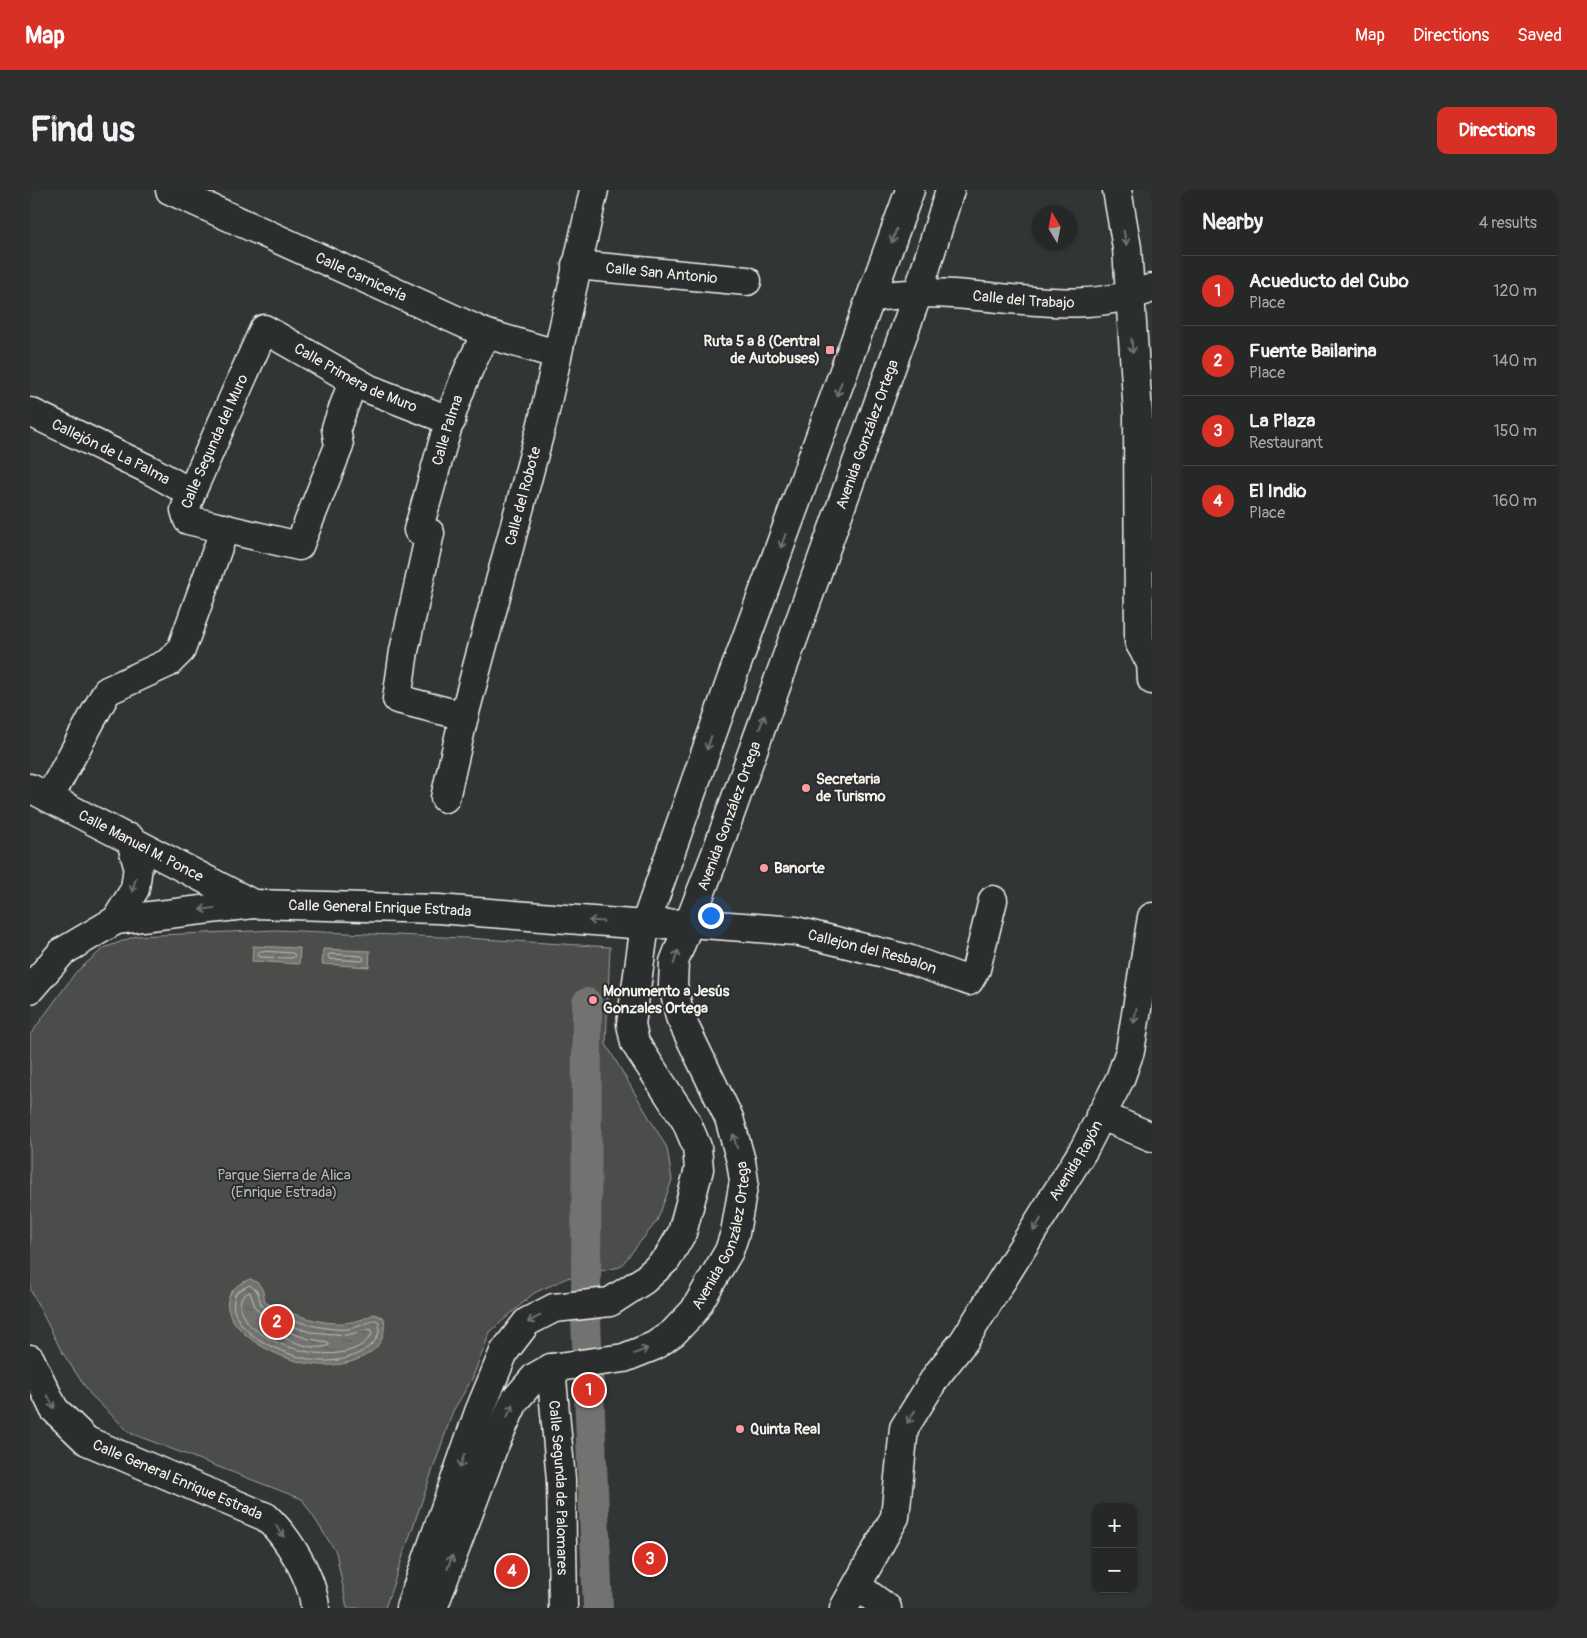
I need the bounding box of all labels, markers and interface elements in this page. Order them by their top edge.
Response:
text: Map [25,21,65,50]
text: Map [1355,24,1385,47]
text: Directions [1413,24,1489,47]
text: Saved [1517,24,1562,47]
button: Directions [1437,107,1557,154]
text: Find us [30,108,135,152]
north arrow [1032,205,1077,250]
text: Nearby [1202,209,1263,236]
text: 4 results [1479,213,1537,233]
one-way arrow [889,228,898,243]
one-way arrow [1121,230,1131,246]
street label: Calle Carnicería [312,248,410,306]
street label: Calle San Antonio [605,258,718,288]
text: Acueducto del Cubo [1249,269,1409,293]
text: 1 [1215,281,1221,301]
text: 120 m [1493,281,1537,301]
street label: Calle del Trabajo [972,286,1075,312]
text: Place [1249,293,1285,313]
place label: Ruta 5 a 8 (Central de Autobuses) [703,332,820,368]
one-way arrow [1127,338,1137,354]
street label: Calle Primera de Muro [291,339,420,416]
text: Fuente Bailarina [1249,339,1377,363]
marker: Ruta 5 a 8 (Central de Autobuses) [824,344,836,356]
text: 2 [1214,351,1222,371]
text: 140 m [1493,351,1537,371]
street label: Avenida González Ortega [831,357,903,512]
text: Place [1249,363,1285,383]
street label: Calle Segunda del Muro [177,371,252,511]
one-way arrow [834,381,843,396]
street label: Calle Palma [427,392,467,467]
text: La Plaza [1249,409,1315,433]
street label: Callejón de La Palma [49,414,173,489]
text: 3 [1214,421,1222,441]
text: 150 m [1493,421,1537,441]
text: Restaurant [1249,433,1323,453]
street label: Calle del Robote [500,444,545,547]
text: El Indio [1249,479,1307,503]
text: 4 [1213,491,1223,511]
text: 160 m [1493,491,1537,511]
text: Place [1249,503,1285,523]
one-way arrow [777,533,787,548]
one-way arrow [758,715,767,730]
one-way arrow [704,735,713,750]
street label: Avenida González Ortega [693,739,765,893]
place label: Secretaria de Turismo [816,770,886,806]
marker: Secretaria de Turismo [800,782,812,794]
street label: Calle Manuel M. Ponce [75,805,207,886]
place label: Banorte [774,859,825,878]
marker: Banorte [758,862,770,874]
one-way arrow [129,877,139,893]
street label: Calle General Enrique Estrada [288,895,472,921]
your location [698,903,724,929]
one-way arrow [199,904,215,914]
one-way arrow [589,917,605,926]
street label: Callejon del Resbalon [806,925,939,978]
one-way arrow [672,949,682,965]
place label: Monumento a Jesús Gonzales Ortega [603,982,730,1018]
marker: Monumento a Jesús Gonzales Ortega [587,994,599,1006]
one-way arrow [1130,1008,1140,1024]
street label: Avenida Rayón [1045,1117,1107,1204]
one-way arrow [730,1133,740,1149]
street label: Avenida González Ortega [687,1160,754,1313]
park label: Parque Sierra de Alica (Enrique Estrada) [217,1166,351,1202]
one-way arrow [1031,1217,1041,1231]
pin: 2 [261,1303,293,1341]
one-way arrow [526,1314,541,1324]
one-way arrow [633,1346,648,1355]
pin: 1 [573,1371,605,1409]
one-way arrow [46,1395,56,1410]
street label: Calle Segunda de Palomares [544,1400,572,1575]
one-way arrow [505,1404,515,1419]
one-way arrow [905,1409,915,1423]
place label: Quinta Real [750,1420,820,1439]
marker: Quinta Real [734,1423,746,1435]
street label: Calle General Enrique Estrada [90,1435,266,1524]
one-way arrow [457,1453,466,1469]
map controls [1092,1503,1137,1593]
button: + [1092,1503,1137,1548]
one-way arrow [274,1524,285,1537]
pin: 3 [634,1540,666,1578]
button: − [1092,1548,1137,1593]
pin: 4 [496,1552,528,1590]
one-way arrow [446,1555,455,1571]

